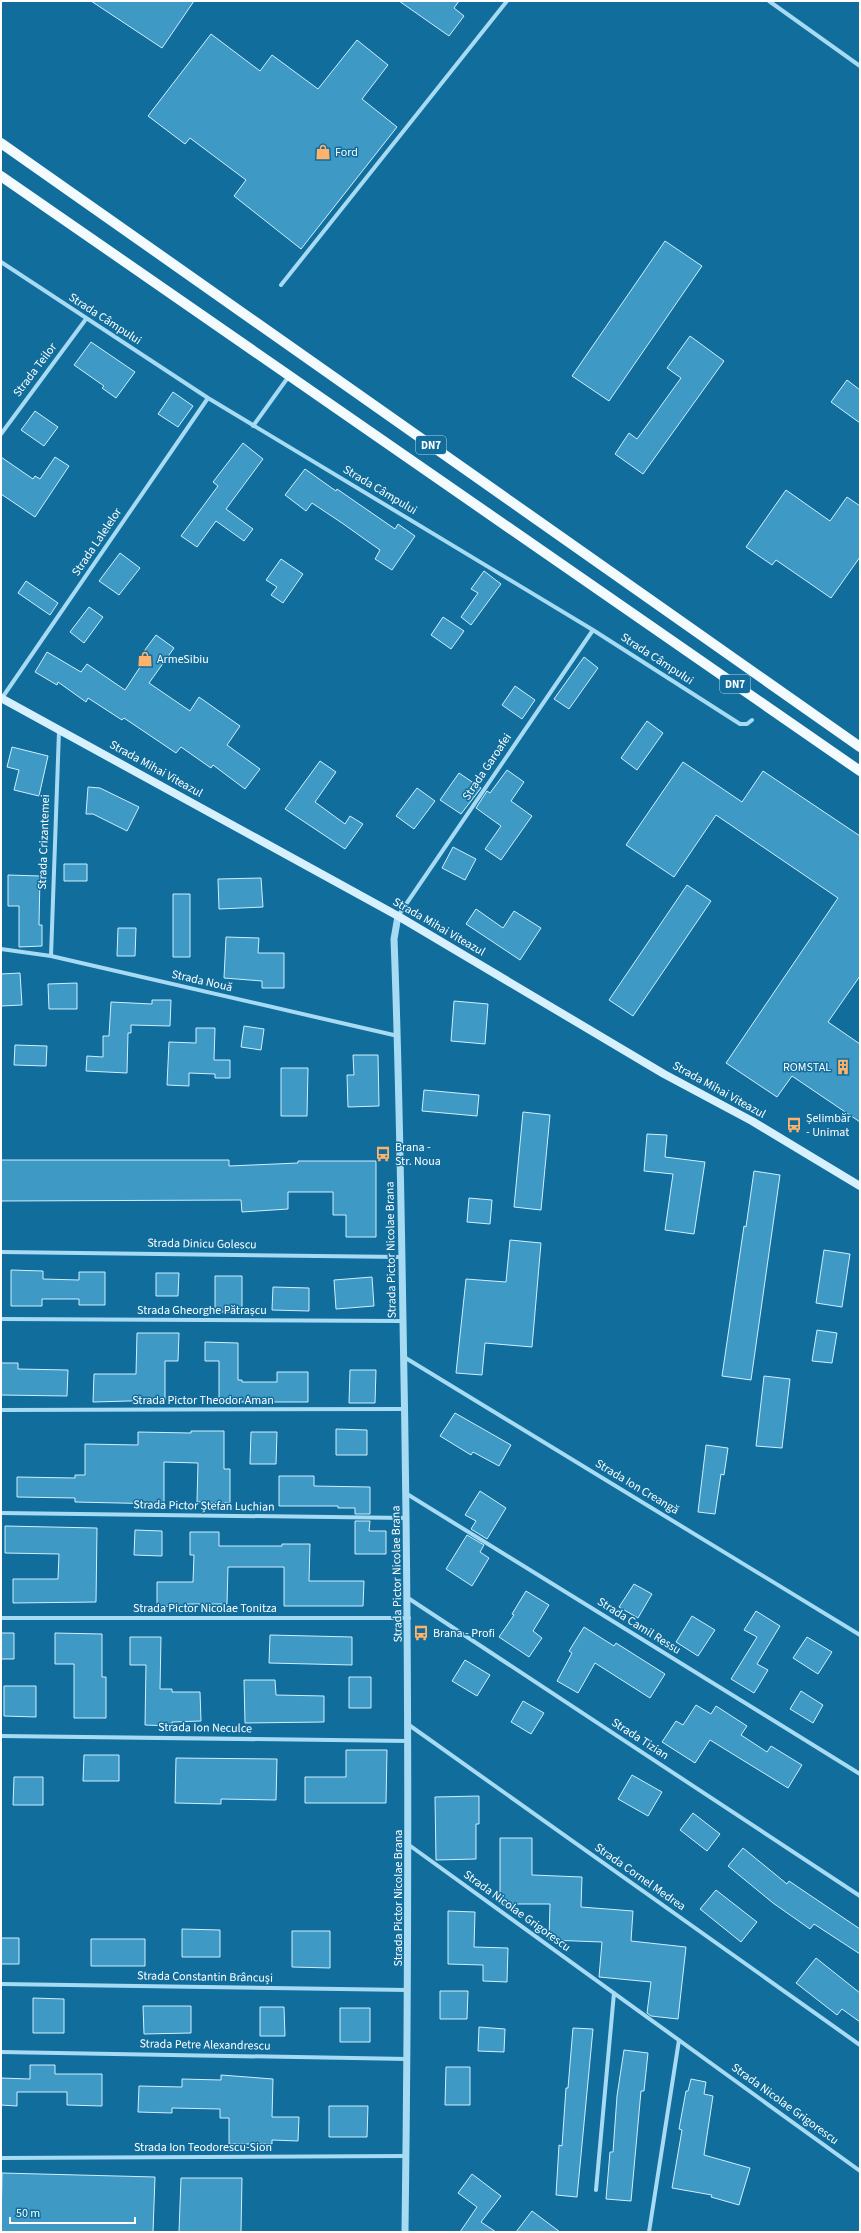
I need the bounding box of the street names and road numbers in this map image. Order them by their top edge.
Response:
street label: Strada Câmpului [65,289,145,349]
street label: Strada Teilor [9,339,61,400]
road number: DN7 [416,436,446,454]
street label: Strada Câmpului [340,461,420,519]
street label: Strada Lalelelor [68,504,127,579]
street label: Strada Câmpului [617,629,697,689]
road number: DN7 [720,675,750,693]
street label: Strada Garoafei [458,730,516,804]
street label: Strada Mihai Viteazul [106,736,206,802]
street label: Strada Crizantemei [34,794,54,890]
street label: Strada Mihai Viteazul [390,894,488,960]
street label: Strada Nouă [170,966,234,996]
street label: Strada Mihai Viteazul [669,1057,769,1123]
street label: Strada Pictor Nicolae Brana [381,1181,401,1319]
street label: Strada Dinicu Golescu [147,1235,257,1253]
street label: Strada Gheorghe Pătrașcu [137,1302,267,1319]
street label: Strada Pictor Theodor Aman [132,1392,274,1409]
street label: Strada Ion Creangă [592,1455,682,1519]
street label: Strada Pictor Ștefan Luchian [133,1496,275,1516]
street label: Strada Pictor Nicolae Brana [387,1505,407,1643]
street label: Strada Camil Ressu [594,1593,684,1659]
street label: Strada Pictor Nicolae Tonitza [133,1600,277,1617]
street label: Strada Tizian [608,1714,672,1764]
street label: Strada Ion Neculce [158,1719,252,1737]
street label: Strada Pictor Nicolae Brana [390,1830,407,1966]
street label: Strada Cornel Medrea [591,1839,689,1915]
street label: Strada Nicolae Grigorescu [460,1866,574,1956]
street label: Strada Constantin Brâncuși [137,1967,273,1987]
street label: Strada Petre Alexandrescu [139,2035,271,2055]
street label: Strada Nicolae Grigorescu [728,2059,842,2149]
street label: Strada Ion Teodorescu-Sion [134,2139,272,2156]

